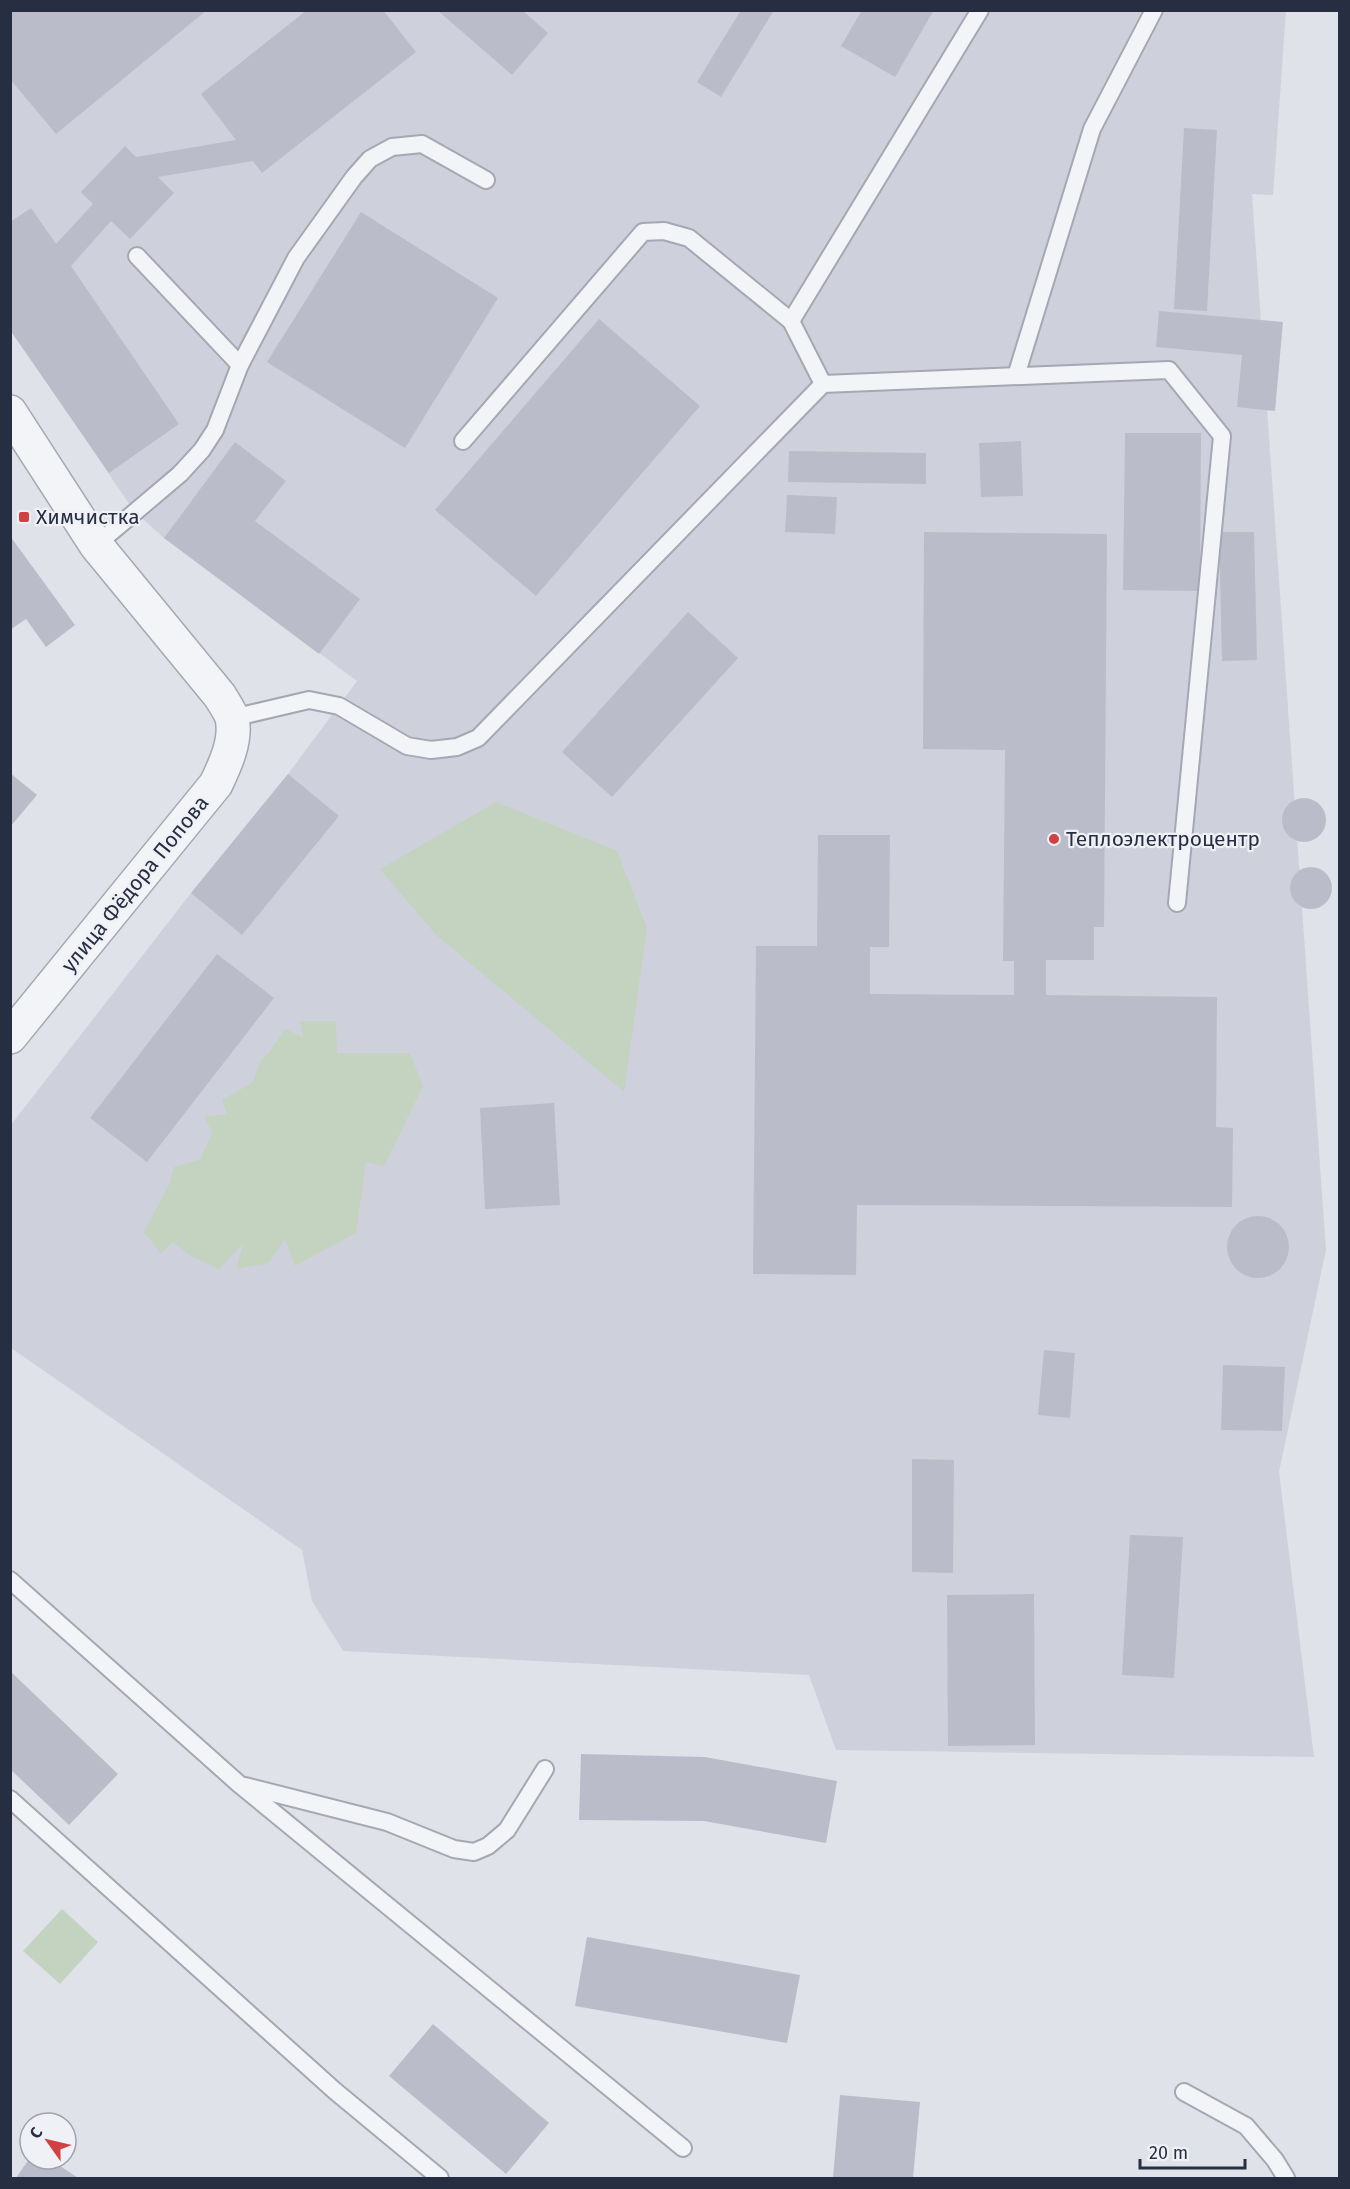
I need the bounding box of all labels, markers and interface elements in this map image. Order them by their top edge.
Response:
place label: Химчистка [36,504,140,530]
marker: Химчистка [17,510,31,524]
street label: улица Фёдора Попова [56,790,214,978]
place label: Теплоэлектроцентр [1066,826,1260,852]
marker: Теплоэлектроцентр [1047,832,1061,846]
north arrow [18,2111,78,2171]
text: С [26,2123,47,2142]
scale bar [1140,2132,1245,2170]
text: 20 m [1149,2142,1188,2164]

